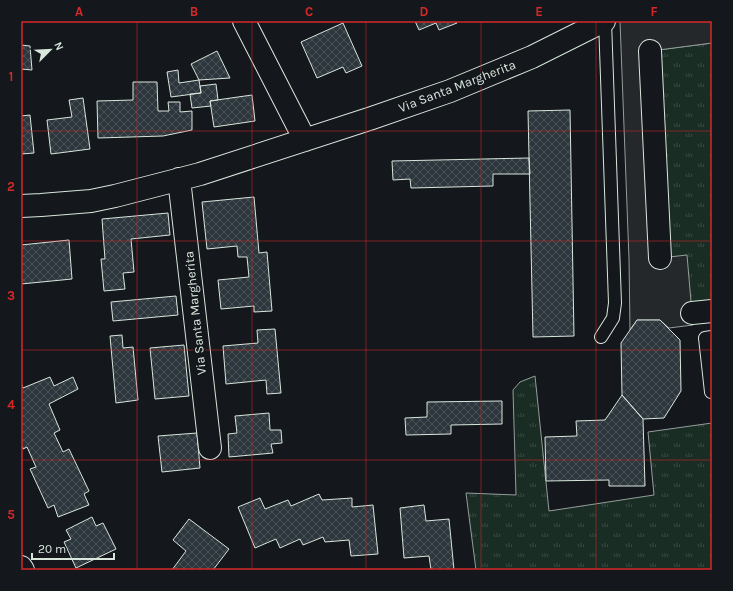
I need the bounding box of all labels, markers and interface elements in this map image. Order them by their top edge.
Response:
text: A [75,4,83,19]
text: B [190,4,198,19]
text: C [305,4,313,19]
text: D [420,4,429,19]
text: E [535,4,543,19]
text: F [650,4,658,19]
north arrow [30,30,70,70]
text: N [51,40,66,52]
street label: Via Santa Margherita [396,57,518,115]
text: 1 [9,69,13,84]
text: 2 [7,179,15,194]
street label: Via Santa Margherita [181,250,209,376]
text: 3 [7,288,15,303]
text: 4 [7,397,15,412]
text: 5 [7,507,15,522]
scale bar [32,535,114,561]
text: 20 m [38,542,66,556]

